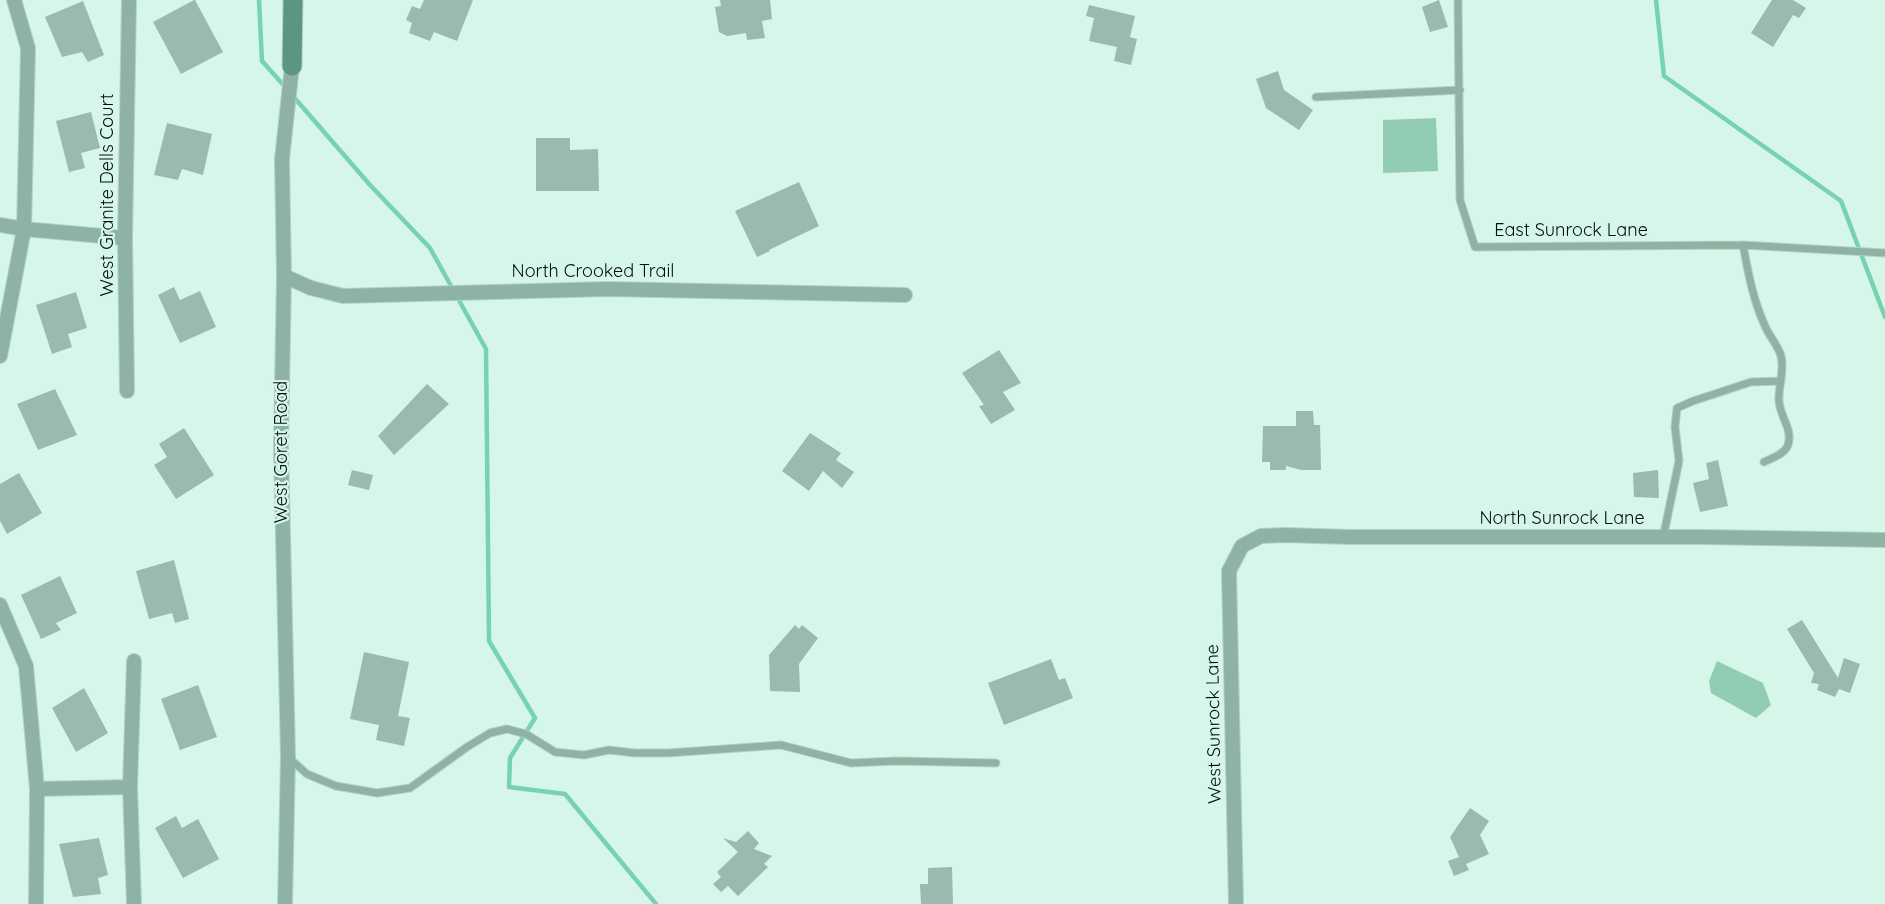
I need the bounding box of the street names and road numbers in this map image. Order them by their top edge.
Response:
street label: West Granite Dells Court [97,93,119,297]
street label: East Sunrock Lane [1494,220,1648,242]
street label: North Crooked Trail [512,261,674,283]
street label: West Goret Road [271,381,293,523]
street label: North Sunrock Lane [1479,508,1645,530]
street label: West Sunrock Lane [1202,644,1226,804]

